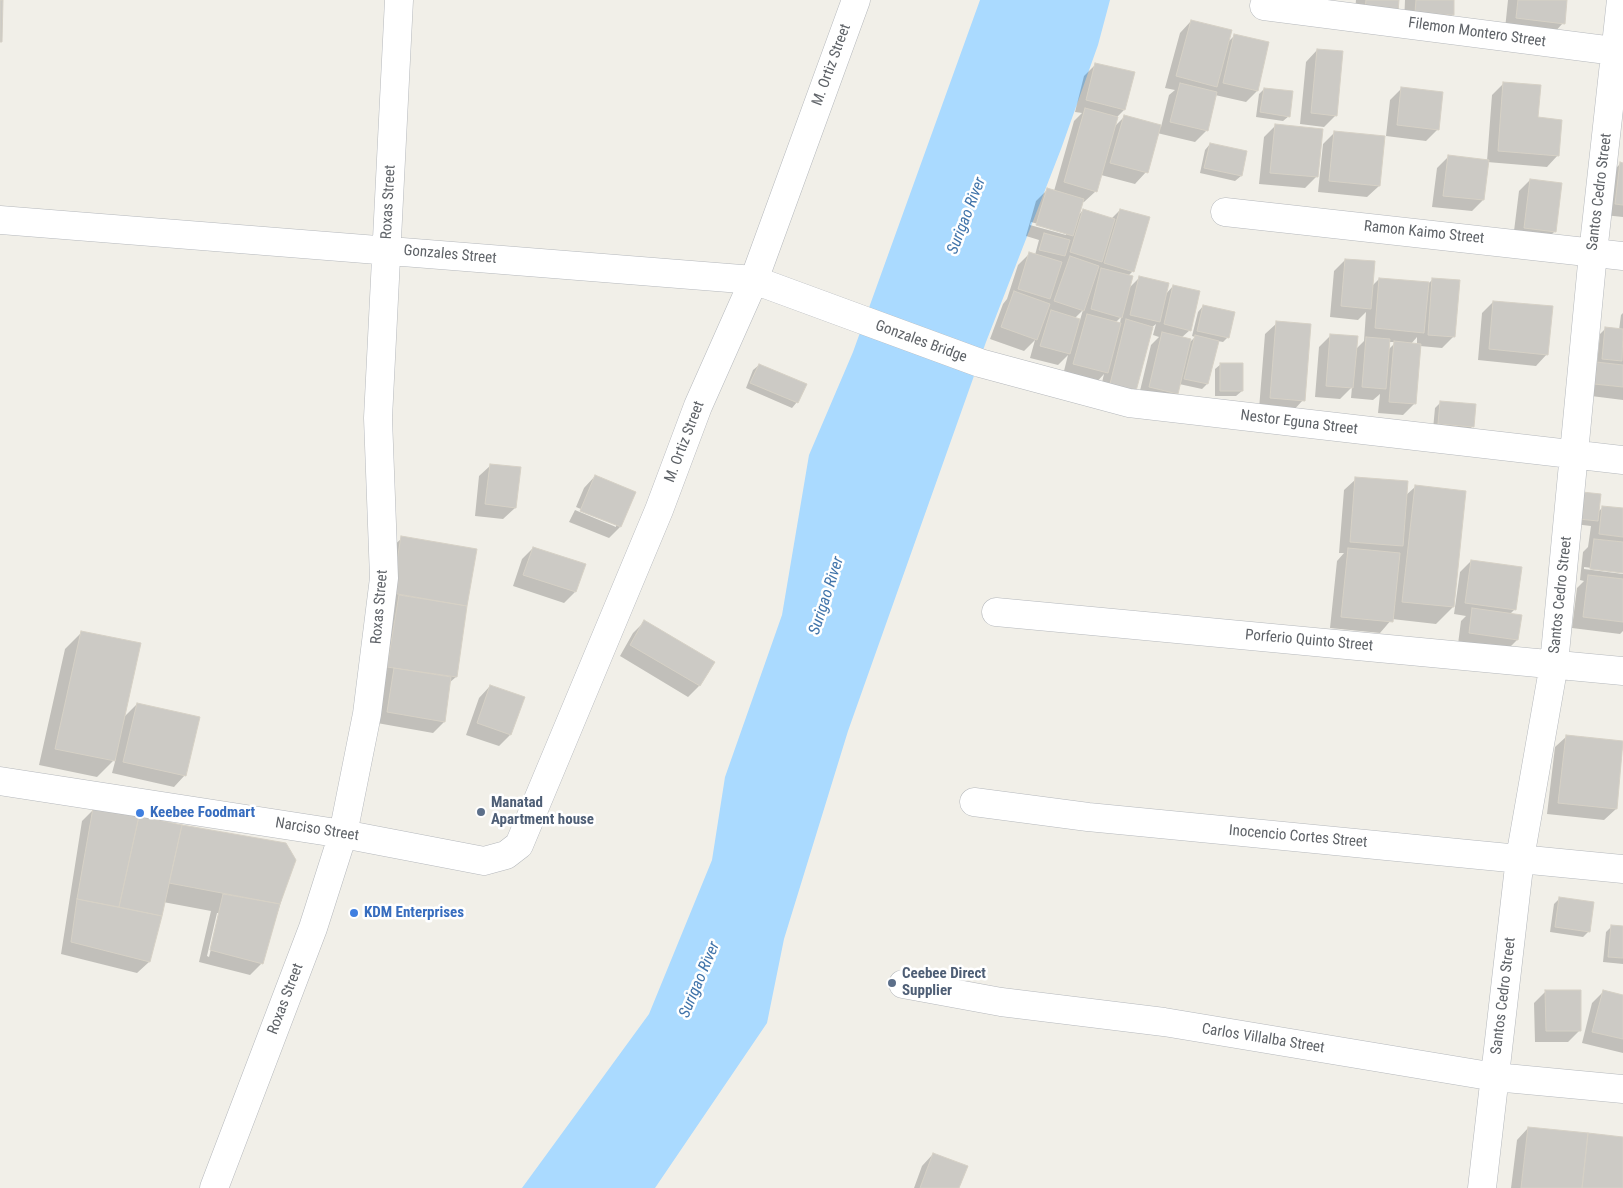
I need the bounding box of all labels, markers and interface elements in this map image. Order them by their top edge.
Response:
street label: Filemon Montero Street [1407,14,1547,52]
street label: M. Ortiz Street [809,22,855,108]
street label: Santos Cedro Street [1584,132,1616,252]
street label: Roxas Street [378,164,400,240]
water label: Surigao River [944,175,990,257]
street label: Ramon Kaimo Street [1363,218,1485,248]
street label: Gonzales Street [403,242,497,268]
street label: Gonzales Bridge [873,317,969,367]
street label: M. Ortiz Street [661,399,709,485]
street label: Nestor Eguna Street [1239,407,1359,439]
street label: Santos Cedro Street [1546,535,1576,655]
water label: Surigao River [805,555,849,637]
street label: Roxas Street [368,569,392,645]
street label: Porferio Quinto Street [1244,626,1374,656]
place label: Manatad Apartment house [491,794,594,829]
place label: Keebee Foodmart [150,804,255,822]
marker: Manatad Apartment house [475,806,487,818]
marker: Keebee Foodmart [134,807,146,819]
street label: Narciso Street [274,815,360,845]
street label: Inocencio Cortes Street [1228,822,1368,852]
place label: KDM Enterprises [364,904,464,922]
marker: KDM Enterprises [348,907,360,919]
street label: Santos Cedro Street [1488,936,1520,1056]
water label: Surigao River [675,939,725,1021]
street label: Roxas Street [264,961,308,1037]
place label: Ceebee Direct Supplier [902,965,986,1000]
marker: Ceebee Direct Supplier [886,977,898,989]
street label: Carlos Villalba Street [1200,1020,1326,1058]

